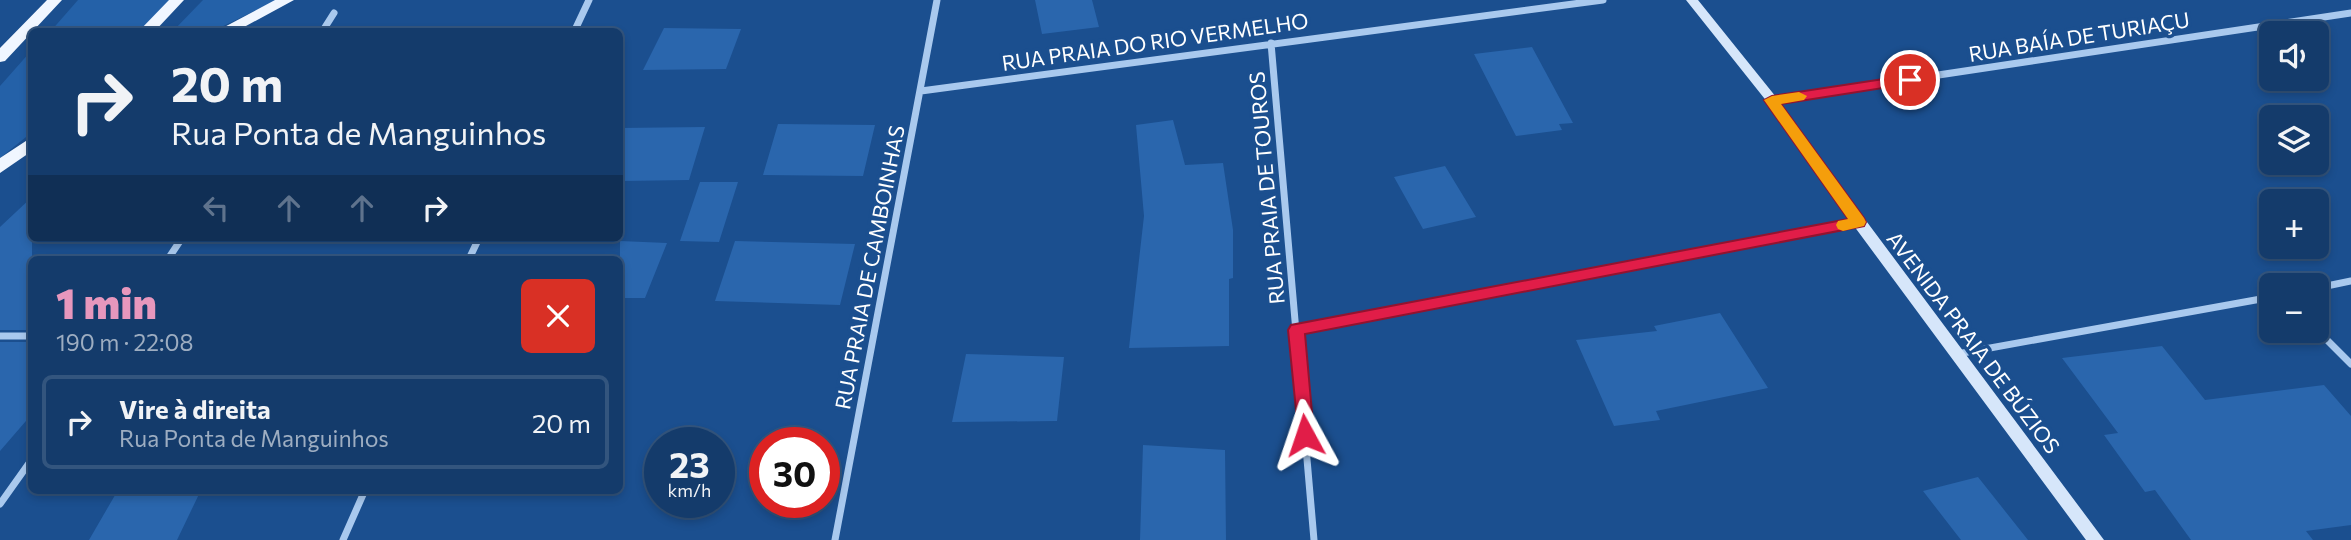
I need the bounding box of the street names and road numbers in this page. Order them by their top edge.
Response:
street label: RUA BAÍA DE TURIAÇU [1967,6,2191,66]
street label: RUA PRAIA DO RIO VERMELHO [1000,7,1310,75]
street label: RUA PRAIA DE TOUROS [1243,71,1289,305]
street label: RUA PRAIA DE CAMBOINHAS [829,123,909,411]
street label: AVENIDA PRAIA DE BÚZIOS [1882,226,2066,458]

